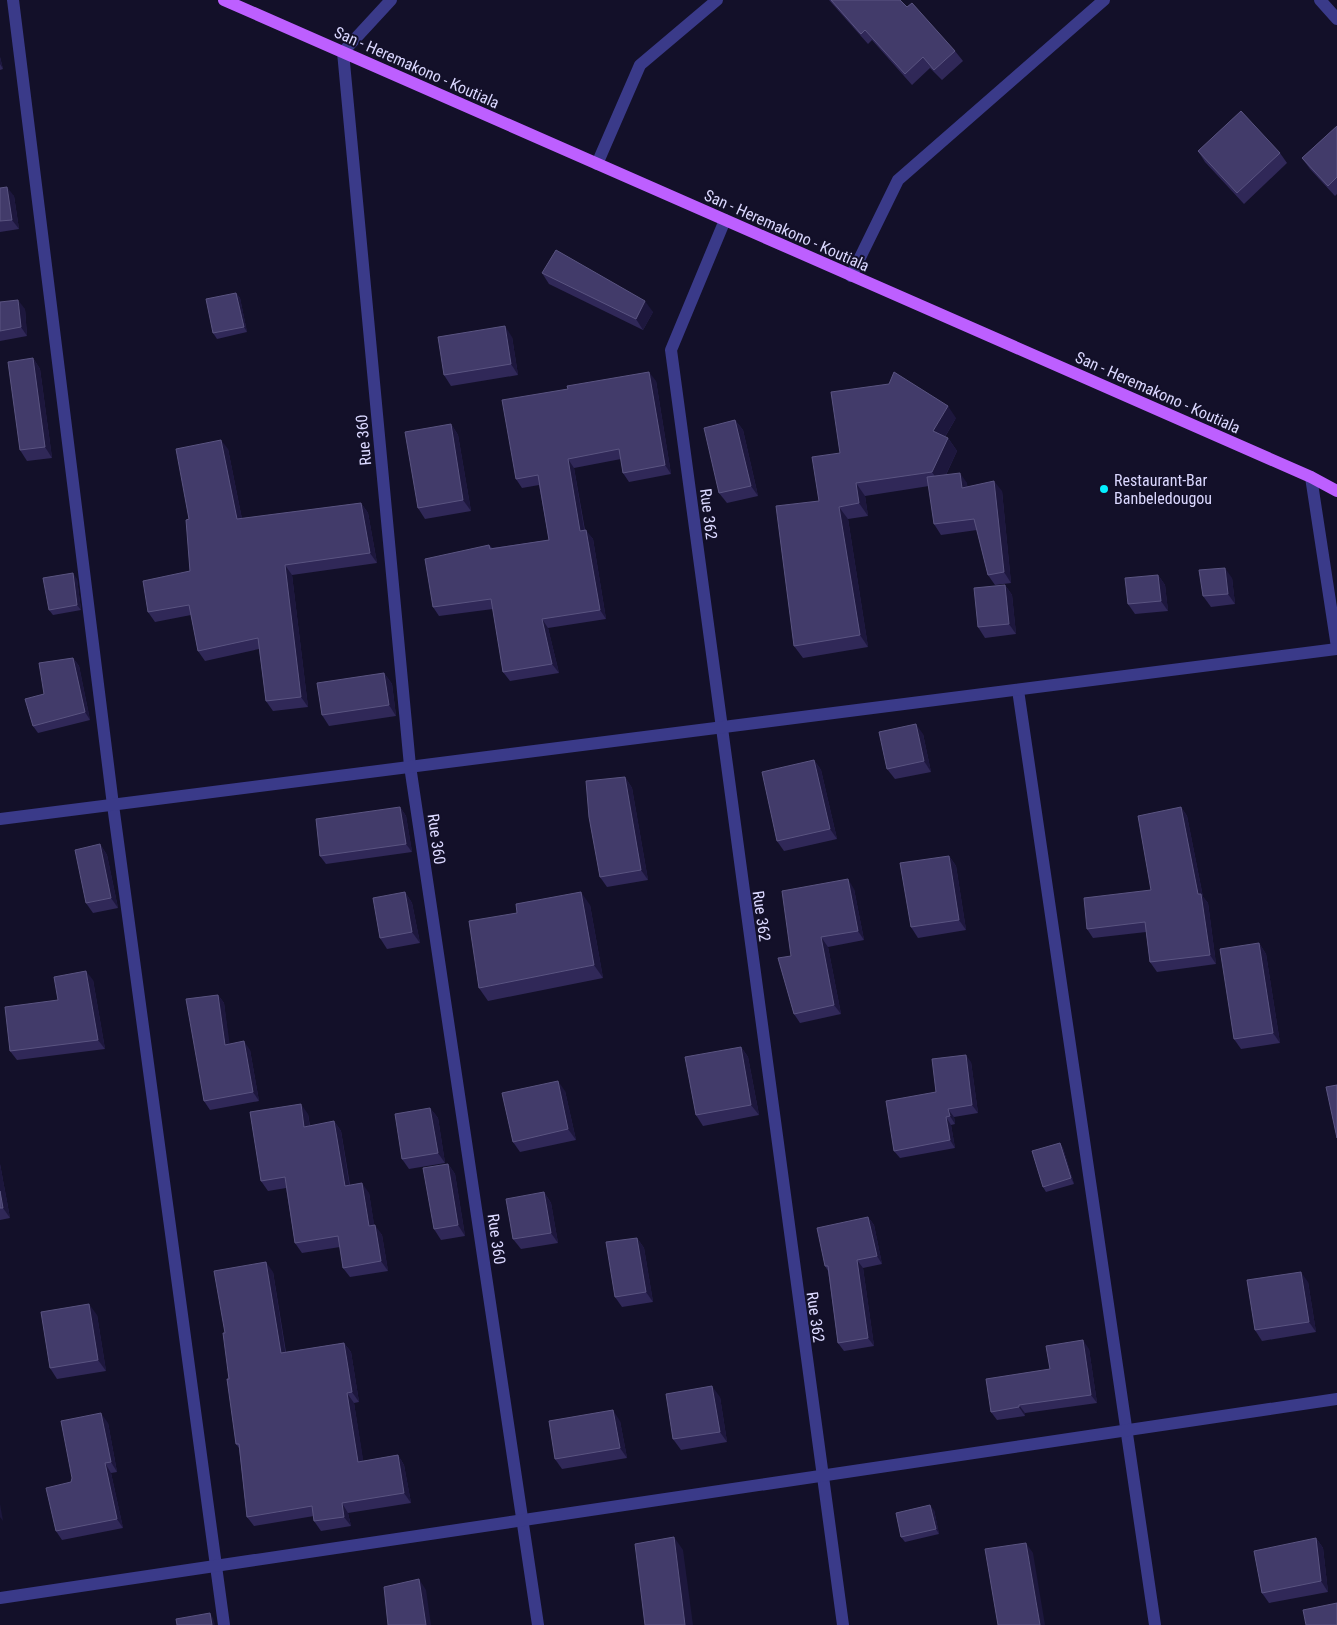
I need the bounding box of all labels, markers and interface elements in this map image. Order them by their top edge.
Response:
street label: San - Heremakono - Koutiala [331,22,502,112]
street label: San - Heremakono - Koutiala [701,185,872,275]
street label: San - Heremakono - Koutiala [1072,347,1243,437]
street label: Rue 360 [352,414,375,466]
place label: Restaurant-Bar Banbeledougou [1114,471,1212,508]
marker: Restaurant-Bar Banbeledougou [1098,483,1110,495]
street label: Rue 362 [696,488,721,541]
street label: Rue 360 [424,812,449,866]
street label: Rue 362 [749,889,774,943]
street label: Rue 360 [484,1212,509,1266]
street label: Rue 362 [803,1290,828,1344]

